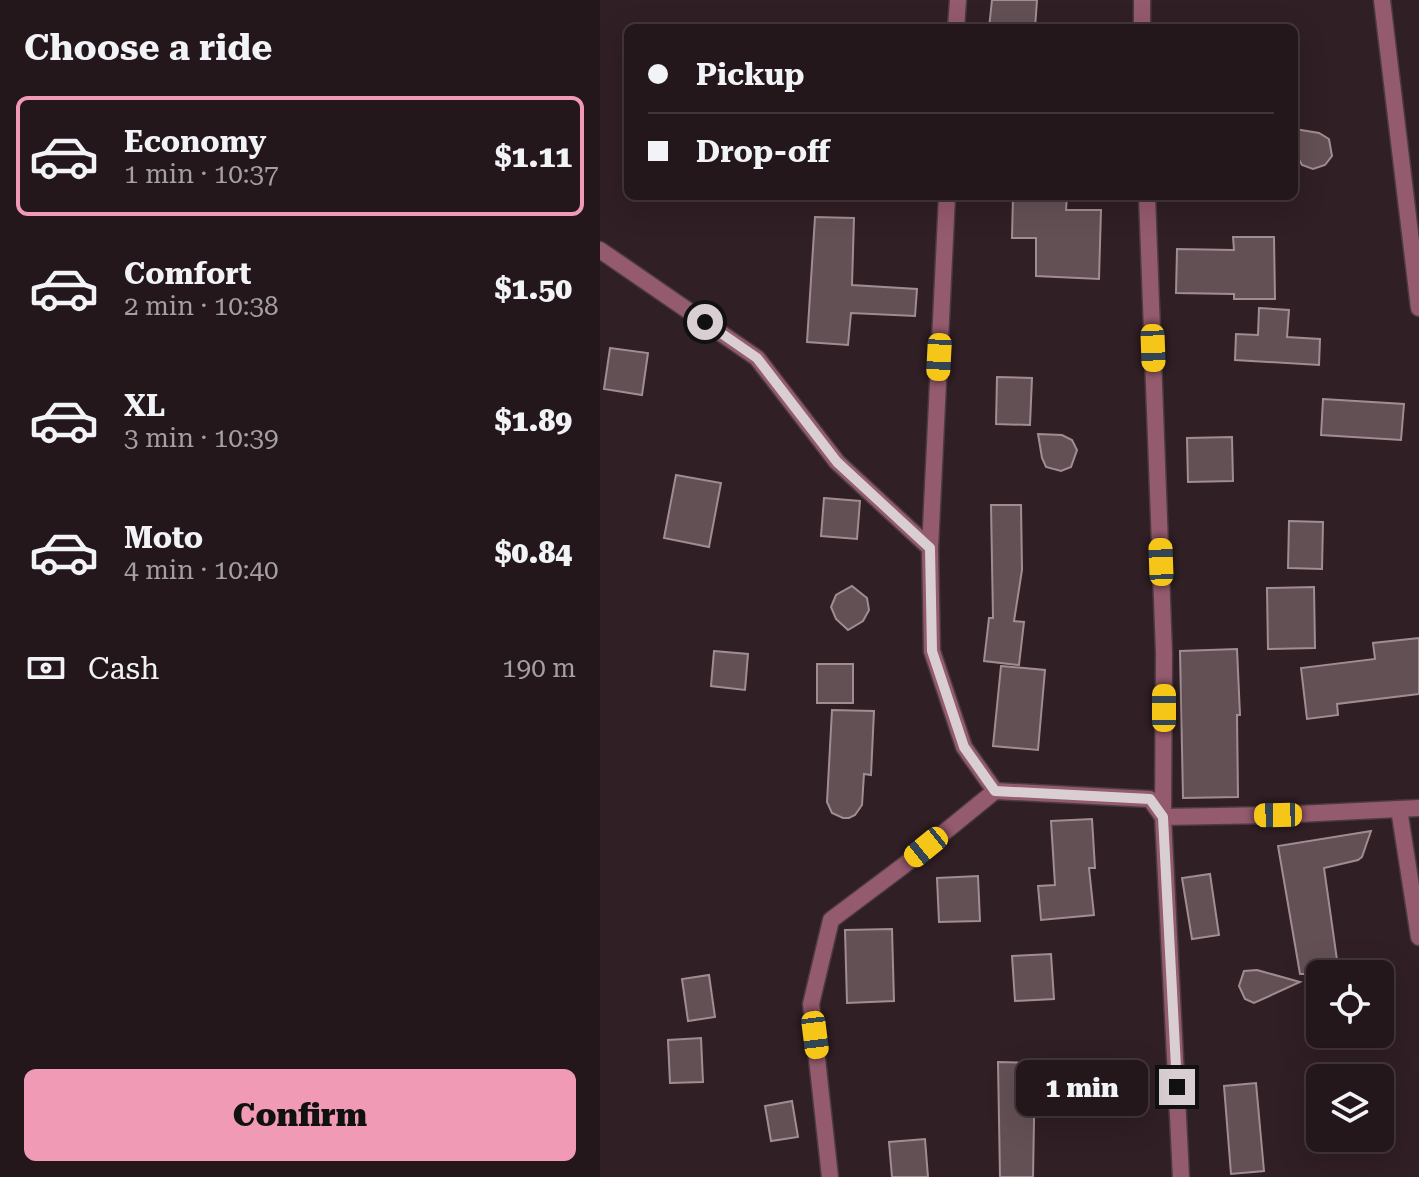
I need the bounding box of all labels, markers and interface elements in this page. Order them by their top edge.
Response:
text: Choose a ride [24,27,272,69]
text: Pickup [696,57,804,92]
icon: car [28,120,100,192]
text: Economy [124,124,266,159]
text: Drop-off [696,134,830,169]
text: $1.11 [495,139,572,174]
text: 1 min · 10:37 [124,159,279,189]
icon: car [28,252,100,324]
text: Comfort [124,256,251,291]
text: $1.50 [495,271,572,306]
text: 2 min · 10:38 [124,291,279,321]
route start [687,304,723,340]
car [1140,324,1166,372]
car [926,332,952,382]
icon: car [28,384,100,456]
text: XL [124,388,165,423]
text: $1.89 [495,403,572,438]
text: 3 min · 10:39 [124,423,279,453]
icon: car [28,516,100,588]
text: Moto [124,520,203,555]
text: $0.84 [495,535,572,570]
car [1148,538,1174,586]
text: 4 min · 10:40 [124,555,279,585]
icon: cash [24,646,68,690]
text: Cash [88,651,159,686]
text: 190 m [502,653,576,683]
car [1152,684,1176,732]
car [1254,803,1302,827]
car [900,823,952,871]
map controls [1306,960,1394,1152]
button: locate [1306,960,1394,1048]
car [800,1010,830,1060]
callout: 1 min [1017,1059,1149,1115]
button: layers [1306,1064,1394,1152]
button: Confirm [24,1069,576,1161]
route end [1159,1069,1195,1105]
text: 1 min [1045,1073,1119,1103]

